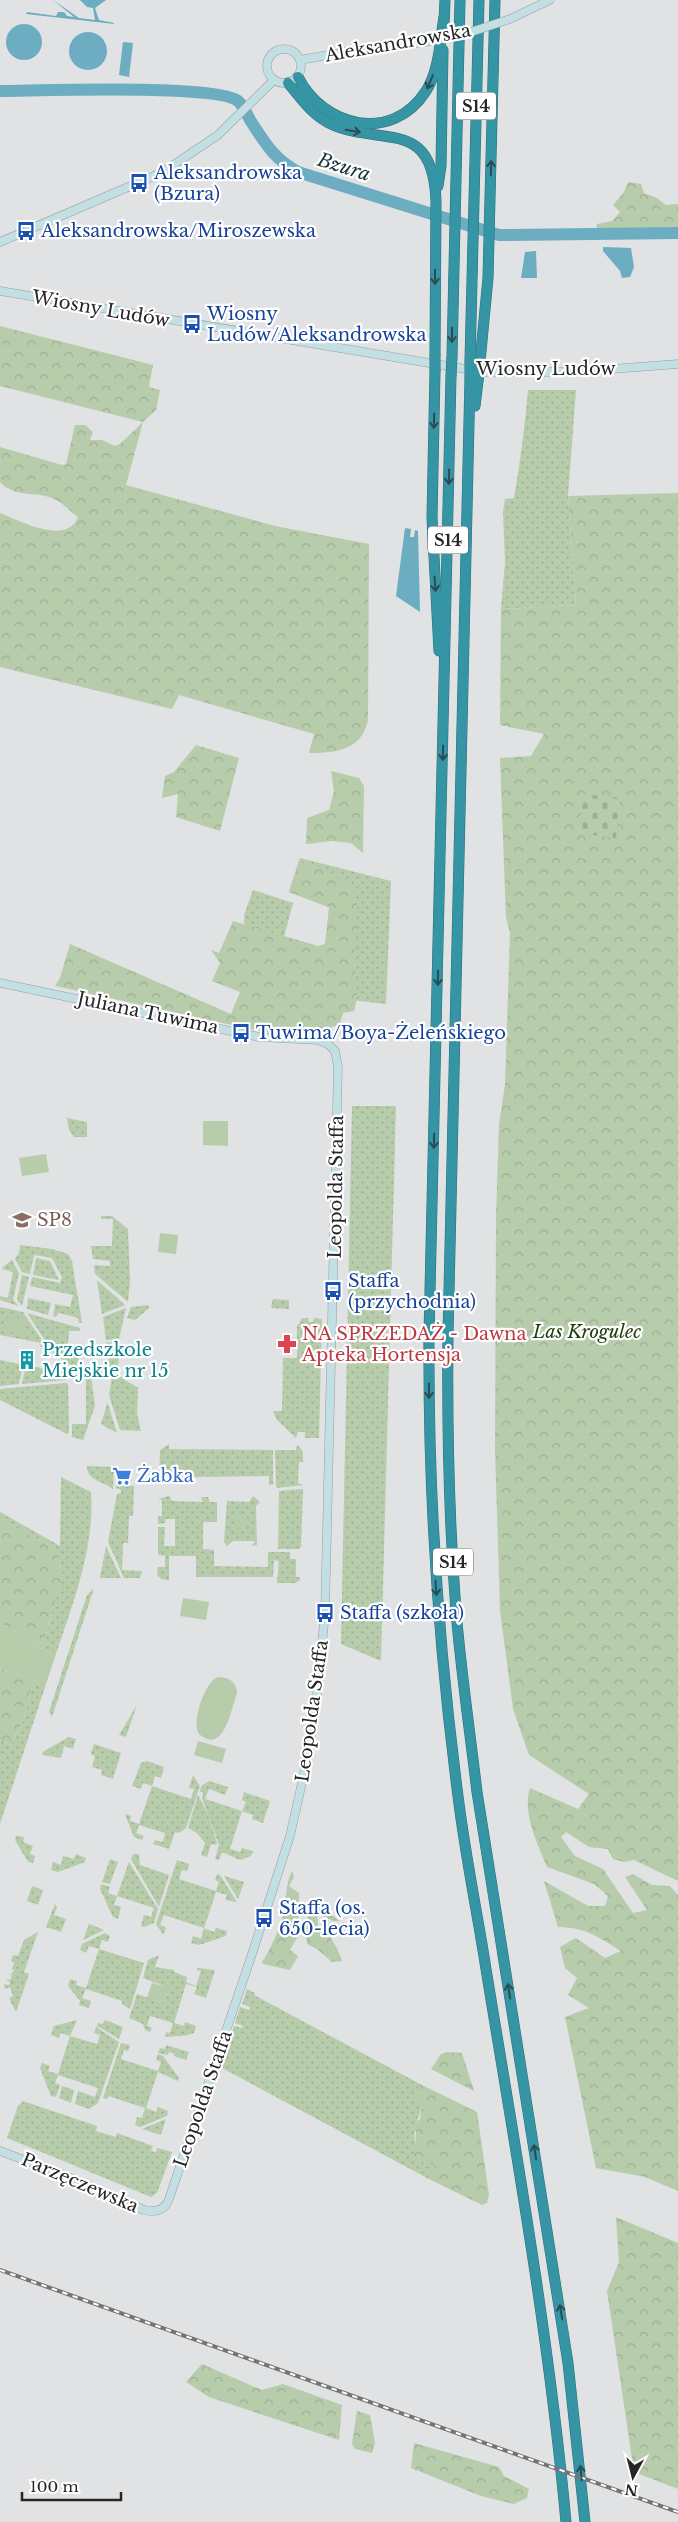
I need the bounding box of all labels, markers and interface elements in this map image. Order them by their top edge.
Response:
street label: Aleksandrowska [322,19,473,67]
one-way arrow [425,74,435,89]
road number: S14 [456,92,496,120]
one-way arrow [345,126,361,136]
water label: Bzura [314,148,373,186]
one-way arrow [486,161,495,177]
place label: Aleksandrowska (Bzura) [153,162,302,205]
bus stop icon: Aleksandrowska (Bzura) [128,172,150,194]
bus stop icon: Aleksandrowska/Miroszewska [15,220,37,242]
place label: Aleksandrowska/Miroszewska [40,220,316,242]
one-way arrow [430,269,440,285]
street label: Wiosny Ludów [29,286,172,332]
place label: Wiosny Ludów/Aleksandrowska [206,303,426,346]
bus stop icon: Wiosny Ludów/Aleksandrowska [181,313,203,335]
one-way arrow [447,327,457,343]
street label: Wiosny Ludów [475,358,616,380]
one-way arrow [429,412,439,429]
one-way arrow [444,468,454,485]
road number: S14 [428,526,468,554]
one-way arrow [430,575,439,591]
one-way arrow [438,745,447,761]
one-way arrow [433,970,442,986]
street label: Juliana Tuwima [73,987,221,1039]
place label: Tuwima/Boya-Żeleńskiego [256,1021,506,1044]
bus stop icon: Tuwima/Boya-Żeleńskiego [230,1022,252,1044]
street label: Leopolda Staffa [324,1115,348,1259]
one-way arrow [429,1132,439,1149]
school or university icon: SP8 [11,1209,33,1231]
place label: SP8 [37,1209,72,1231]
place label: Staffa (przychodnia) [348,1270,476,1313]
bus stop icon: Staffa (przychodnia) [322,1280,344,1302]
park label: Las Krogulec [532,1321,641,1343]
place label: NA SPRZEDAŻ - Dawna Apteka Hortensja [301,1322,526,1366]
pharmacy icon: NA SPRZEDAŻ - Dawna Apteka Hortensja [276,1333,298,1355]
place label: Przedszkole Miejskie nr 15 [42,1339,168,1382]
building icon: Przedszkole Miejskie nr 15 [16,1349,38,1371]
one-way arrow [424,1382,434,1399]
place label: Żabka [137,1464,194,1487]
supermarket icon: Żabka [111,1465,133,1487]
road number: S14 [433,1548,473,1575]
one-way arrow [431,1580,440,1596]
bus stop icon: Staffa (szkoła) [314,1602,336,1624]
place label: Staffa (szkoła) [340,1602,464,1624]
street label: Leopolda Staffa [291,1638,333,1784]
place label: Staffa (os. 650-lecia) [279,1897,370,1940]
bus stop icon: Staffa (os. 650-lecia) [253,1907,275,1929]
one-way arrow [503,1984,513,2000]
street label: Leopolda Staffa [169,2028,237,2170]
one-way arrow [529,2144,539,2160]
street label: Parzęczewska [18,2148,142,2218]
one-way arrow [555,2305,565,2321]
north arrow [608,2452,658,2502]
one-way arrow [576,2466,586,2482]
scale bar [22,2470,121,2502]
text: 100 m [30,2477,79,2496]
text: N [624,2480,639,2500]

